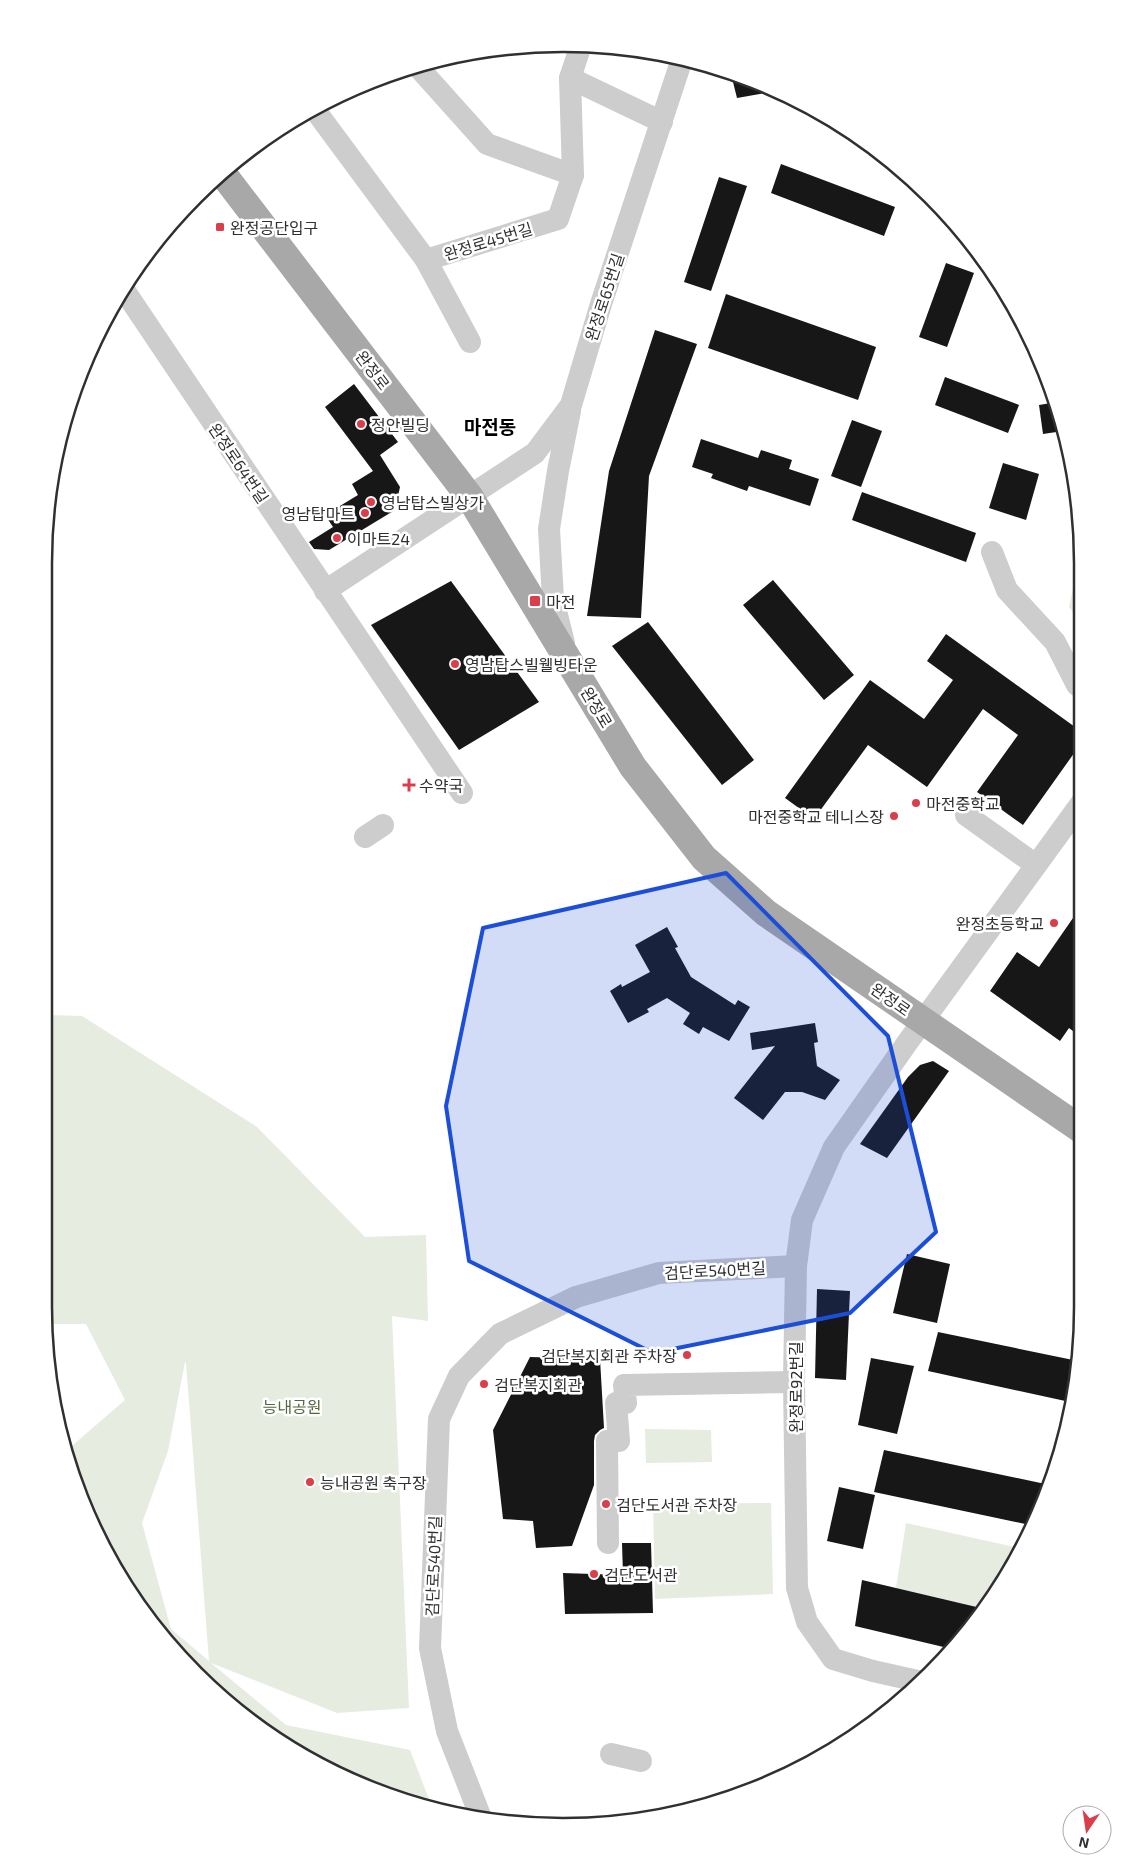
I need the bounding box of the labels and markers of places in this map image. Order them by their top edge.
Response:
place label: 완정공단입구 [230,218,318,237]
marker: 완정공단입구 [214,221,226,233]
place label: 정안빌딩 [371,415,430,434]
marker: 정안빌딩 [355,418,367,430]
place label: 영남탑스빌상가 [381,493,484,512]
marker: 영남탑스빌상가 [365,496,377,508]
place label: 영남탑마트 [281,504,355,523]
marker: 영남탑마트 [359,507,371,519]
place label: 이마트24 [347,529,410,548]
marker: 이마트24 [331,532,343,544]
place label: 마전 [546,592,575,611]
marker: 마전 [528,594,542,608]
place label: 영남탑스빌웰빙타운 [465,655,597,674]
marker: 영남탑스빌웰빙타운 [449,658,461,670]
place label: 수약국 [419,776,463,795]
marker: 수약국 [403,779,415,791]
place label: 마전중학교 [926,794,1000,813]
marker: 마전중학교 [910,797,922,809]
place label: 마전중학교 테니스장 [748,807,884,826]
marker: 마전중학교 테니스장 [888,810,900,822]
place label: 완정초등학교 [956,914,1044,933]
marker: 완정초등학교 [1048,917,1060,929]
place label: 검단복지회관 주차장 [541,1346,677,1365]
marker: 검단복지회관 주차장 [681,1349,693,1361]
place label: 검단복지회관 [494,1375,583,1394]
marker: 검단복지회관 [478,1378,490,1390]
place label: 능내공원 축구장 [320,1473,427,1492]
marker: 능내공원 축구장 [304,1476,316,1488]
place label: 검단도서관 주차장 [616,1495,738,1514]
marker: 검단도서관 주차장 [600,1498,612,1510]
place label: 검단도서관 [604,1565,678,1584]
marker: 검단도서관 [588,1568,600,1580]

